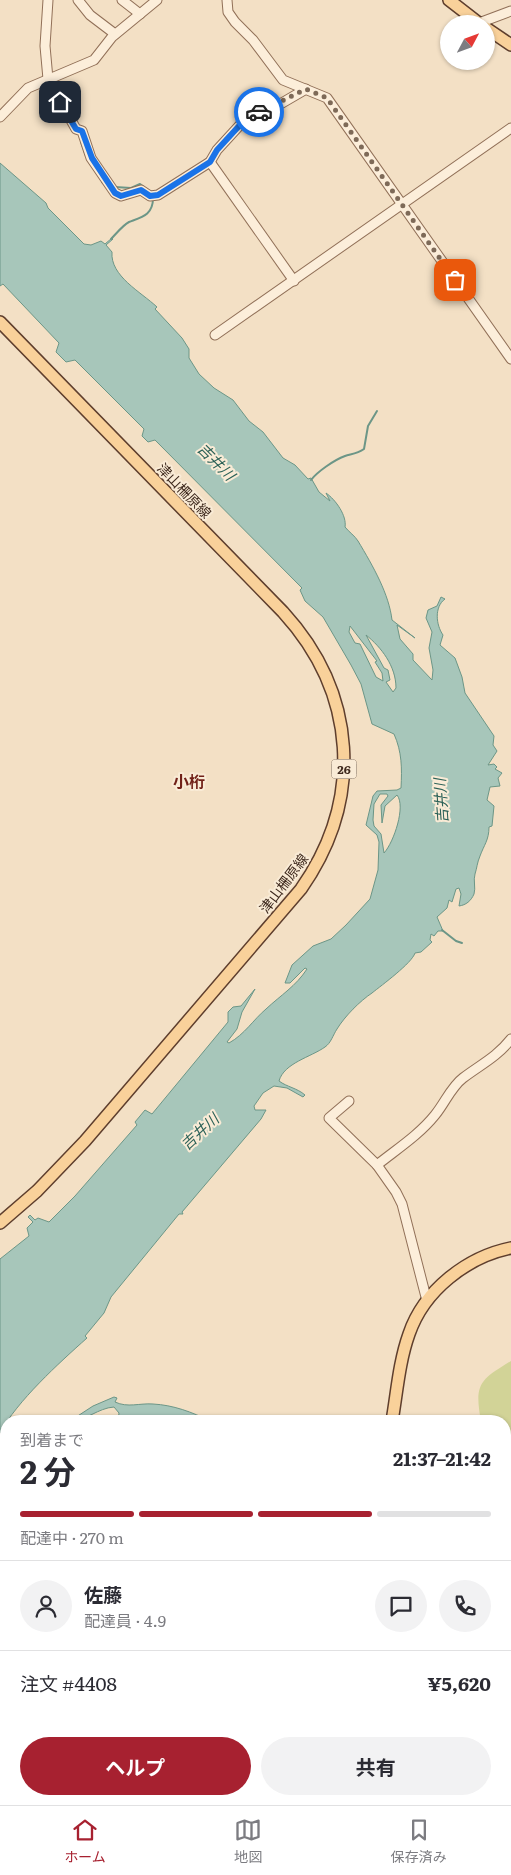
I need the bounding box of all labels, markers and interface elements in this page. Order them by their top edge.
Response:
north arrow [440,15,495,70]
map controls [440,15,495,70]
pin [39,81,81,123]
courier [234,87,284,137]
icon: home [46,88,74,116]
icon: car [245,98,273,126]
pin [434,259,476,301]
icon: bag [441,266,469,294]
water label: 吉井川 [193,437,242,486]
street label: 津山柵原線 [153,458,217,522]
road number: 26 [332,760,356,779]
district label: 小桁 [173,769,205,793]
water label: 吉井川 [427,776,453,824]
street label: 津山柵原線 [254,849,312,917]
water label: 吉井川 [175,1106,225,1155]
text: 到着まで [20,1427,84,1451]
text: 21:37–21:42 [393,1444,491,1472]
text: 2 分 [20,1446,76,1494]
text: 配達中 · 270 m [20,1525,124,1549]
button: person [20,1580,72,1632]
text: 佐藤 [84,1580,122,1608]
button: chat [375,1580,427,1632]
button: phone [439,1580,491,1632]
text: 配達員 · 4.9 [84,1608,166,1632]
text: 注文 #4408 [20,1669,117,1697]
text: ¥5,620 [427,1669,491,1697]
button: ヘルプ [20,1737,251,1795]
button: 共有 [261,1737,491,1795]
tab: ホーム [64,1816,106,1866]
tab: 地図 [234,1816,262,1866]
tab: 保存済み [391,1816,447,1866]

